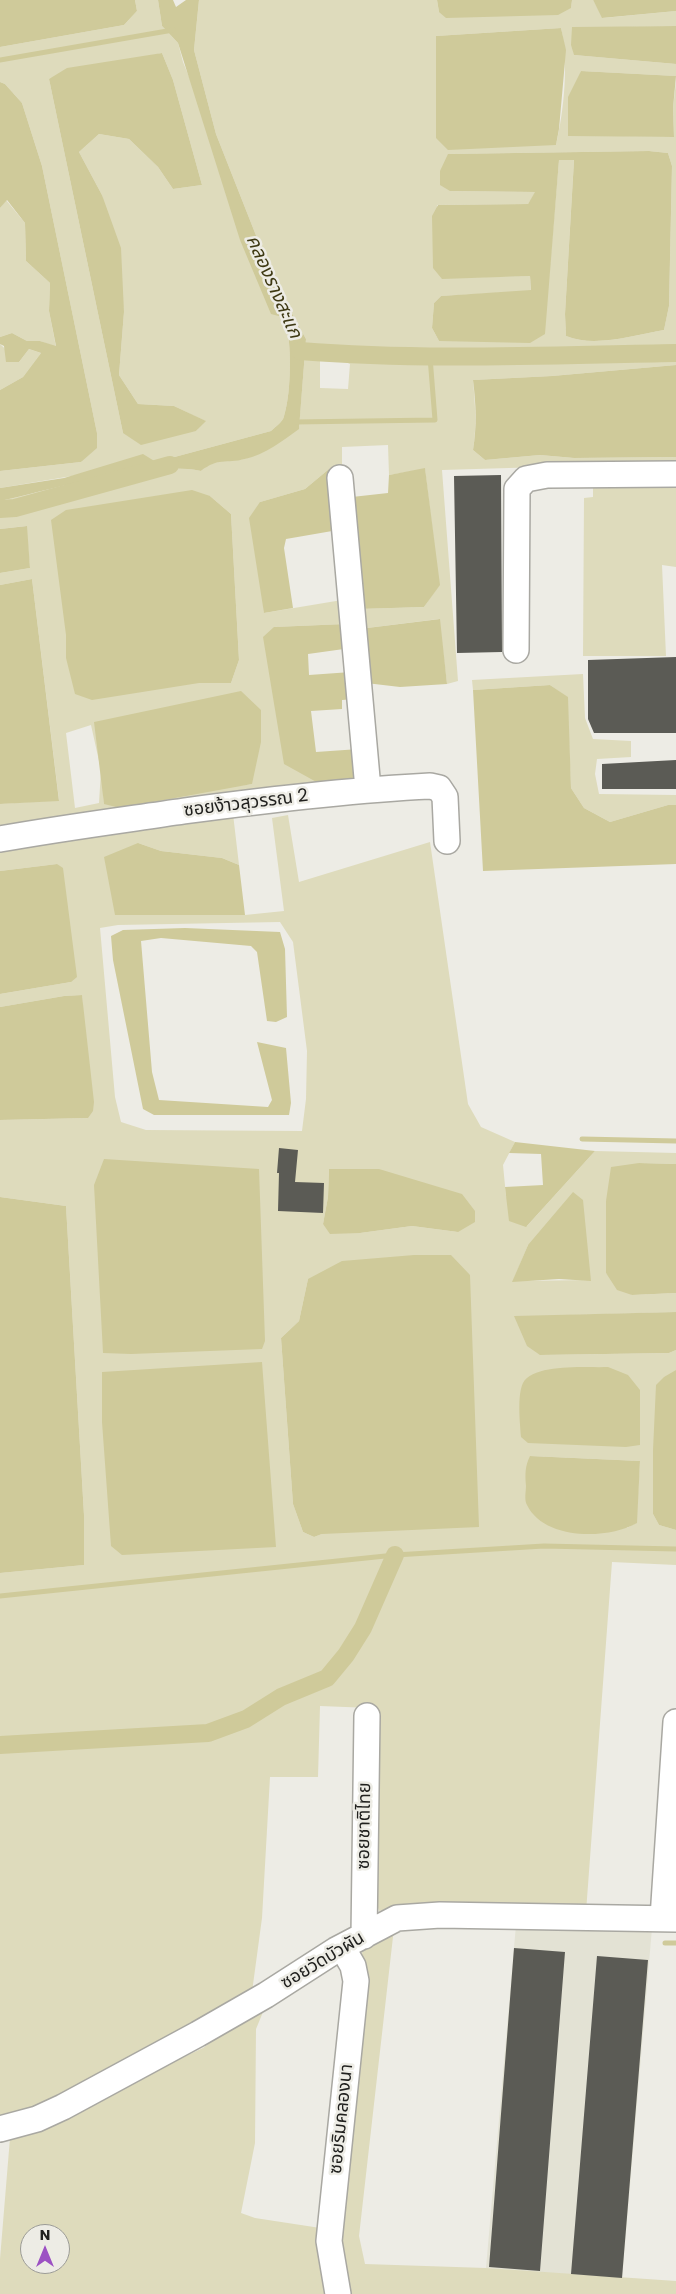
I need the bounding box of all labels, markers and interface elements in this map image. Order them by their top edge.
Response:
water label: คลองรางสะแก [240,232,306,342]
street label: ซอยง้าวสุวรรณ 2 [183,786,309,822]
street label: ซอยชาติไทย [353,1782,377,1870]
street label: ซอยวัดบัวผัน [277,1928,369,1994]
street label: ซอยริมคลองนา [325,2063,359,2175]
north arrow [20,2224,70,2274]
text: N [40,2225,50,2245]

